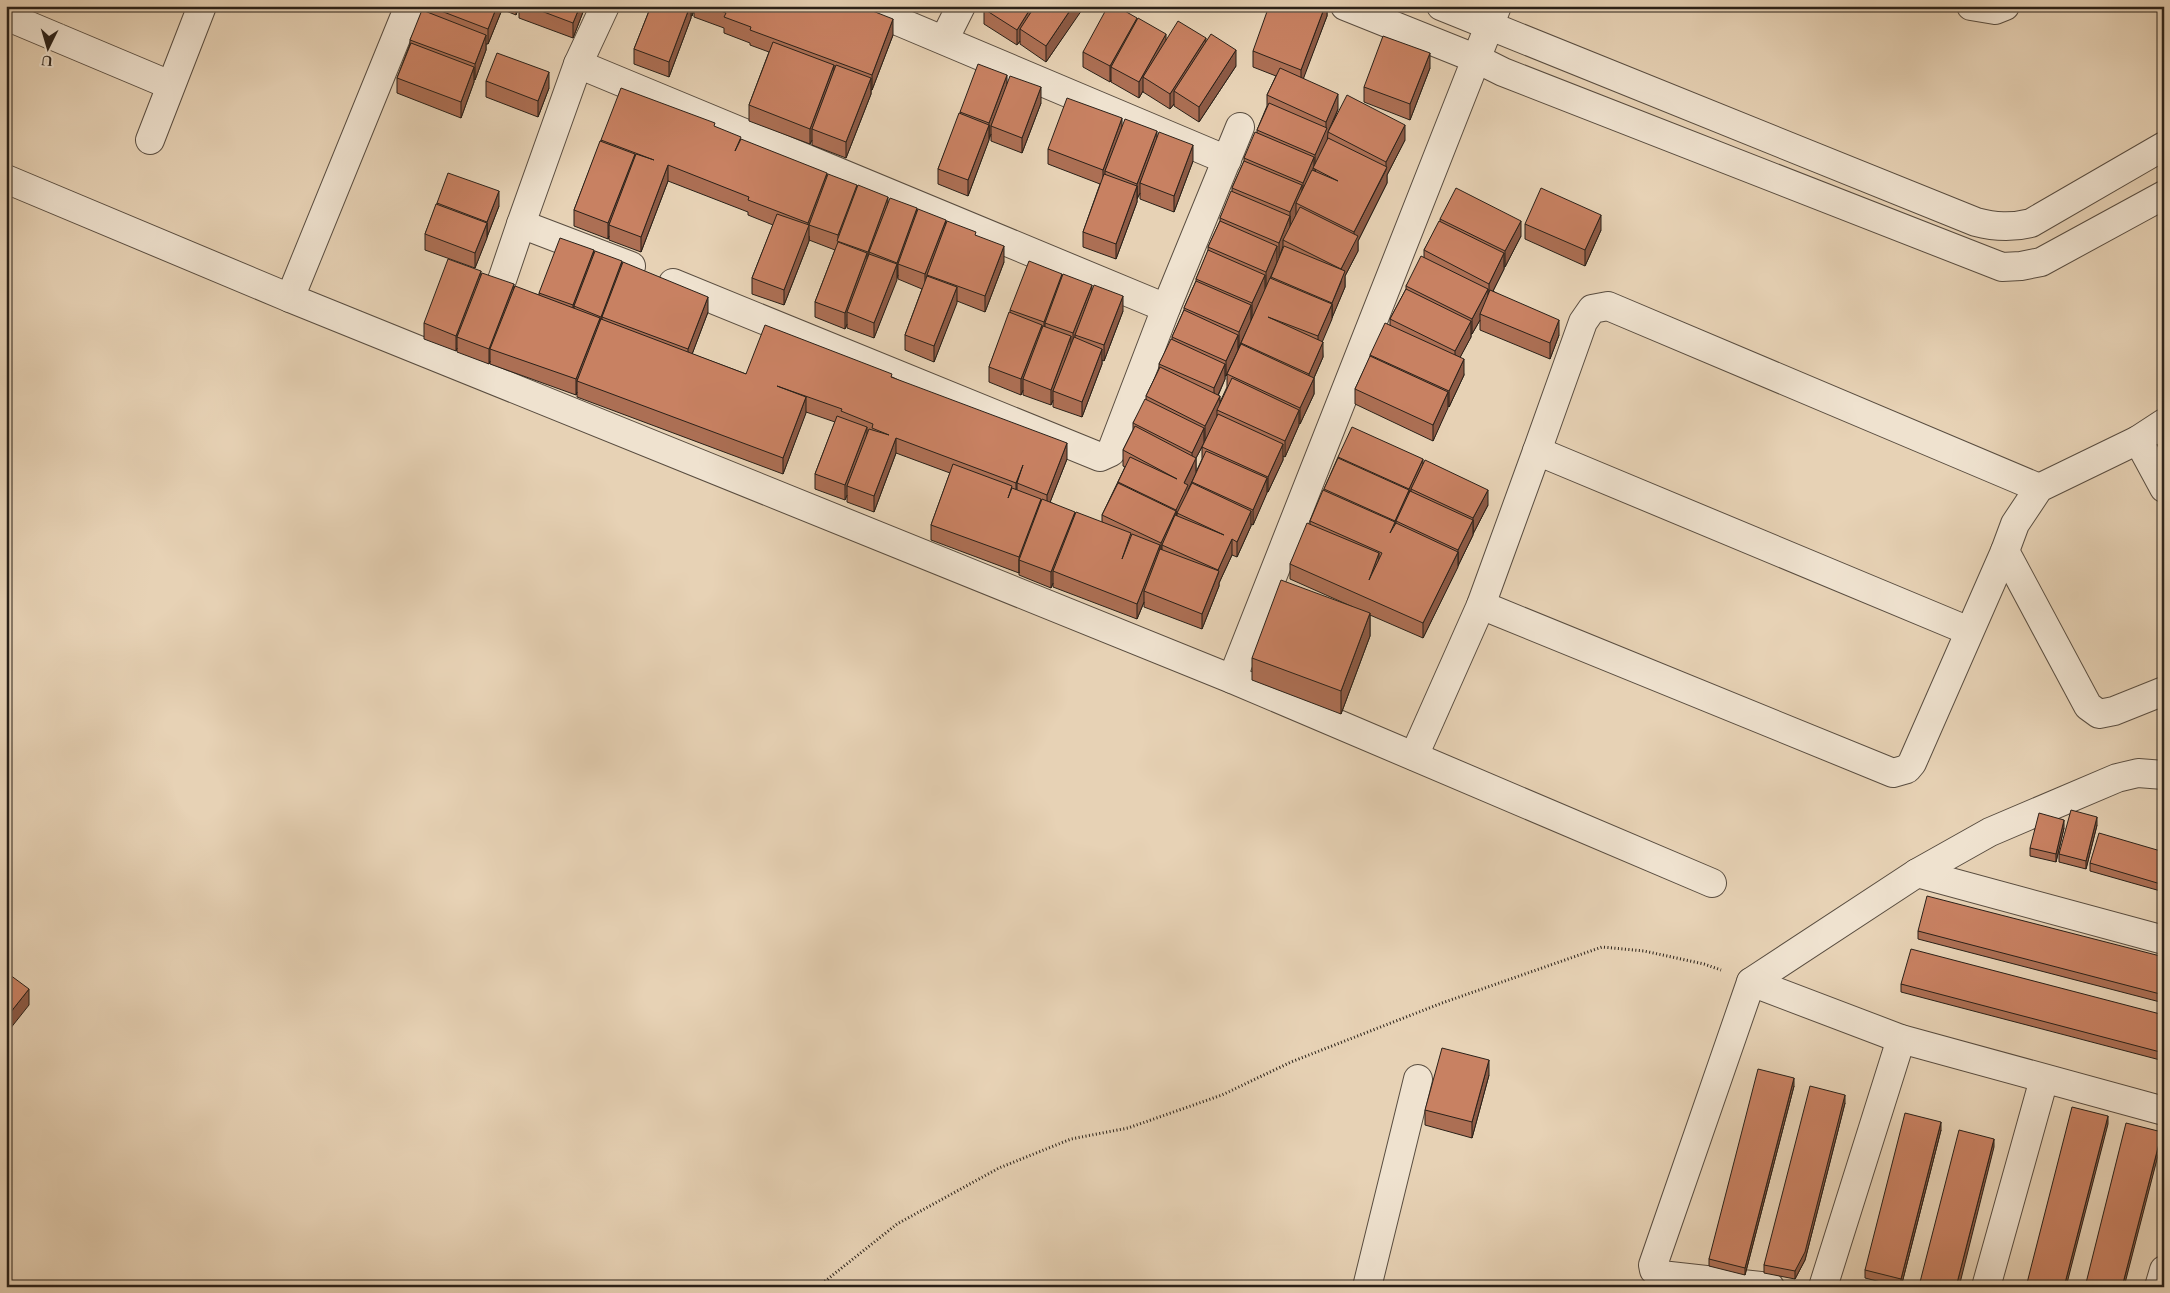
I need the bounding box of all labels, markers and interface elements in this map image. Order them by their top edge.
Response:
north arrow [22,22,72,72]
text: U [40,50,53,70]

